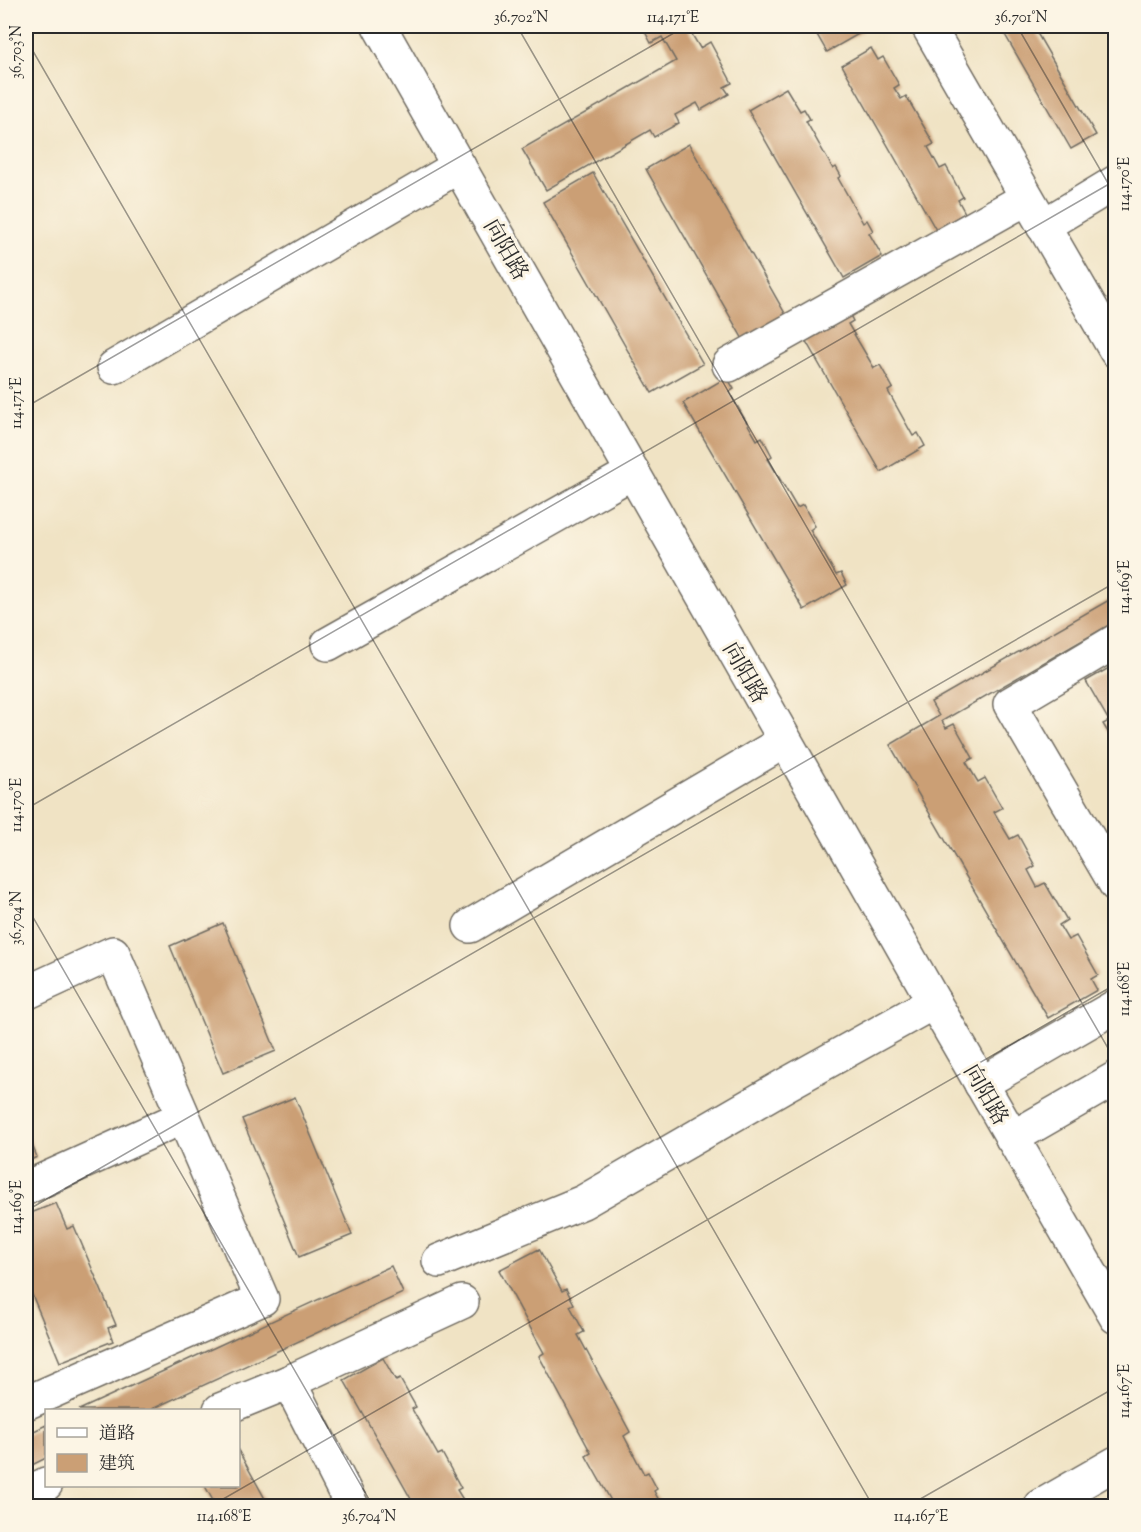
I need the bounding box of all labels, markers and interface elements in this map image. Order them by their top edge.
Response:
text: 36.702°N [494,8,548,29]
text: 114.171°E [647,8,699,29]
text: 36.701°N [995,8,1047,29]
text: 36.703°N [7,25,28,79]
text: 114.170°E [1115,157,1136,211]
street label: 向阳路 [474,214,535,287]
text: 114.171°E [7,377,28,429]
text: 114.169°E [1115,560,1136,614]
street label: 向阳路 [713,637,774,710]
text: 114.170°E [7,778,28,832]
text: 36.704°N [7,891,28,945]
text: 114.168°E [1115,962,1136,1016]
street label: 向阳路 [954,1059,1015,1132]
text: 114.169°E [7,1180,28,1234]
text: 114.167°E [1115,1364,1136,1418]
legend [45,1409,240,1487]
text: 道路 [99,1422,135,1448]
text: 建筑 [99,1452,135,1478]
text: 114.168°E [197,1507,251,1528]
text: 36.704°N [342,1507,396,1528]
text: 114.167°E [894,1507,948,1528]

